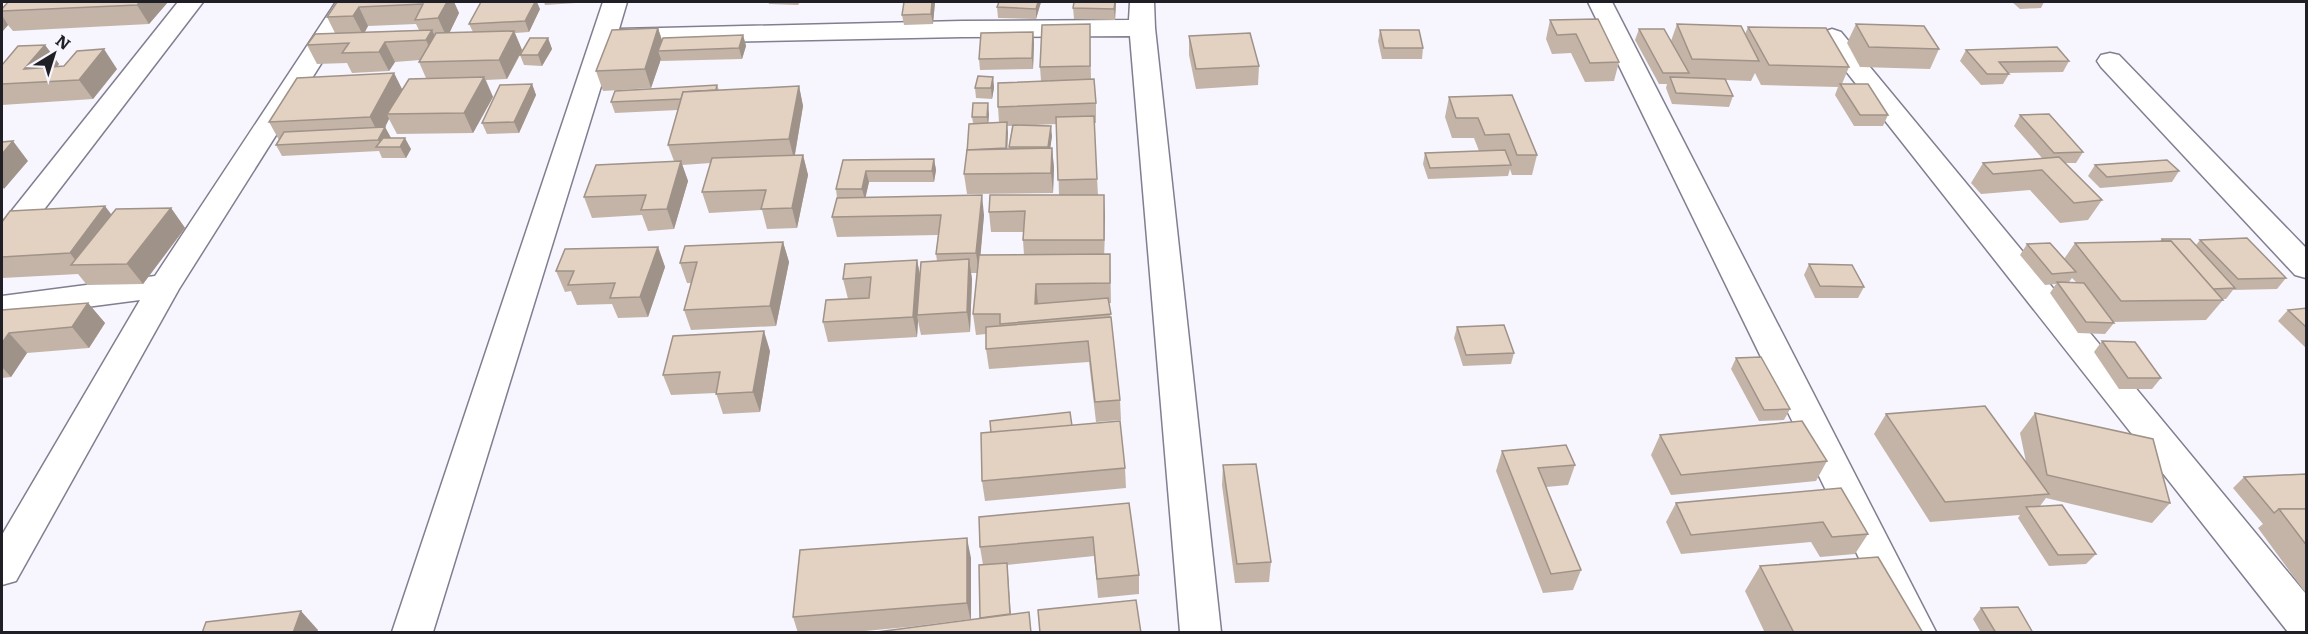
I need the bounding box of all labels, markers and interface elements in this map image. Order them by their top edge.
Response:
north arrow [24,24,84,84]
text: N [51,28,77,55]

